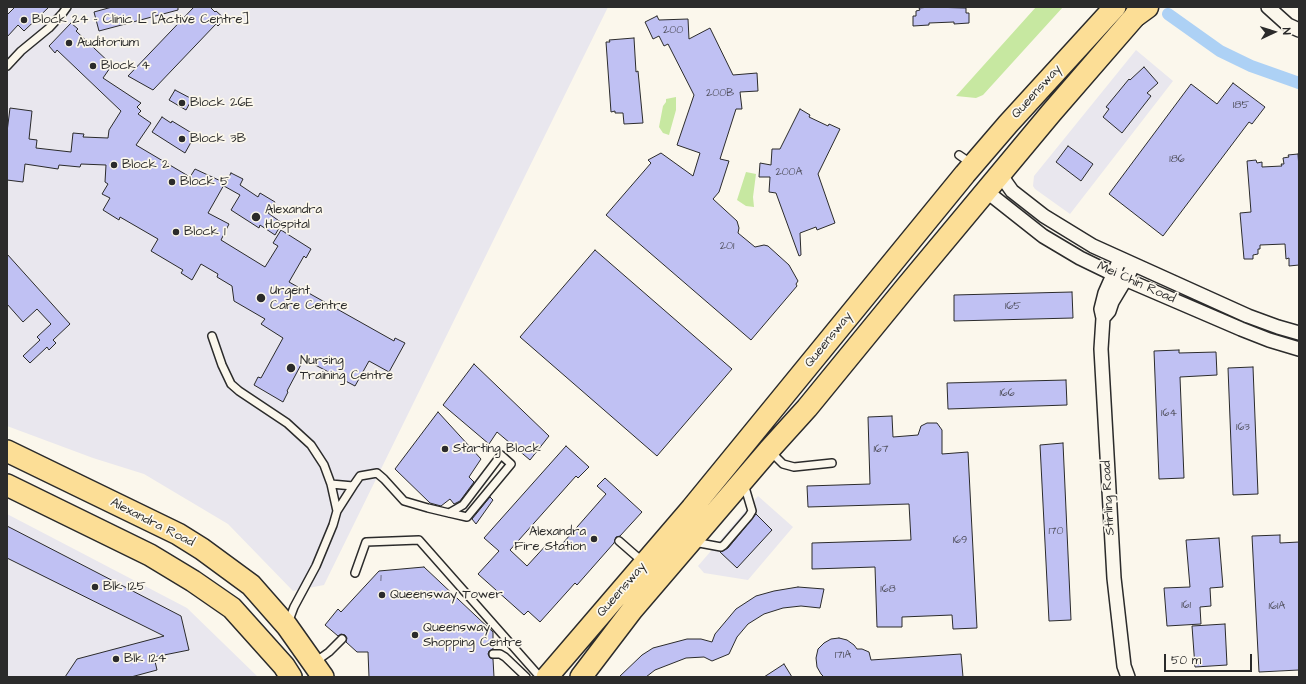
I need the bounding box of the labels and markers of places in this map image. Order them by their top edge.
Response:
place label: Block 24 - Clinic L [Active Centre] [32,12,250,28]
marker: Block 24 - Clinic L [Active Centre] [19,15,29,25]
place label: Auditorium [77,35,139,51]
marker: Auditorium [64,38,74,48]
place label: Block 4 [101,58,150,74]
marker: Block 4 [88,61,98,71]
place label: Block 26E [190,95,253,111]
marker: Block 26E [177,98,187,108]
place label: Block 3B [190,131,246,147]
marker: Block 3B [177,134,187,144]
place label: Block 2 [122,157,169,173]
marker: Block 2 [109,160,119,170]
place label: Block 5 [180,174,229,190]
marker: Block 5 [167,177,177,187]
place label: Alexandra Hospital [265,202,322,233]
marker: Alexandra Hospital [250,211,262,223]
place label: Block 1 [184,224,226,240]
marker: Block 1 [171,227,181,237]
place label: Urgent Care Centre [270,283,347,314]
marker: Urgent Care Centre [255,292,267,304]
place label: Nursing Training Centre [300,353,393,384]
marker: Nursing Training Centre [285,362,297,374]
place label: Starting Block [453,441,541,457]
marker: Starting Block [440,444,450,454]
place label: Alexandra Fire Station [514,524,586,555]
marker: Alexandra Fire Station [589,534,599,544]
place label: Blk 125 [103,579,146,595]
marker: Blk 125 [90,582,100,592]
place label: Queensway Tower [390,587,503,603]
marker: Queensway Tower [377,590,387,600]
place label: Queensway Shopping Centre [423,620,522,651]
marker: Queensway Shopping Centre [410,630,420,640]
place label: Blk 124 [124,651,166,667]
marker: Blk 124 [111,654,121,664]

